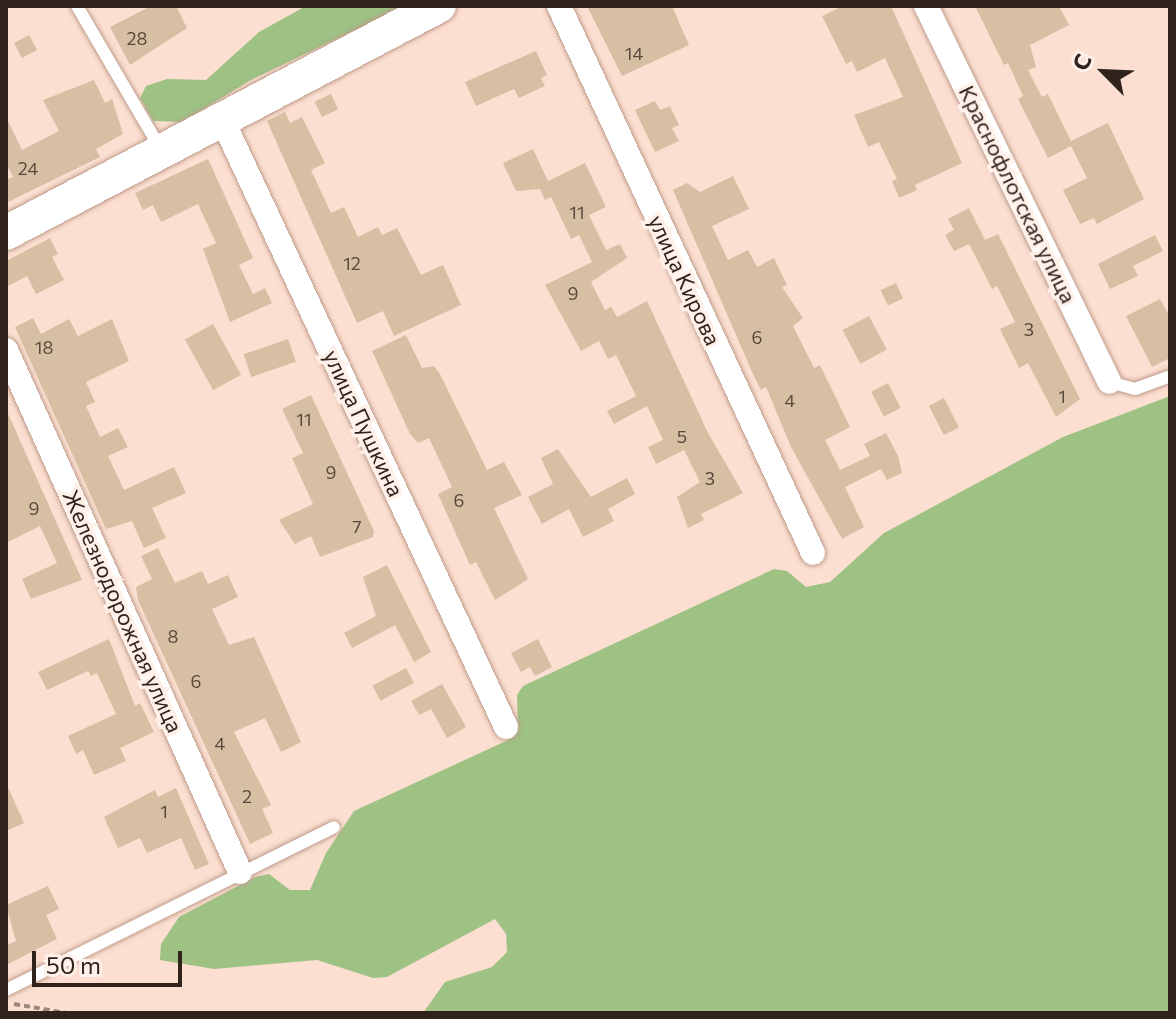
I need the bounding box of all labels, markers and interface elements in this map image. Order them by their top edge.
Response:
house number: 28 [127,27,147,49]
north arrow [1064,32,1144,112]
house number: 14 [625,42,643,64]
text: С [1066,50,1097,74]
street label: Краснофлотская улица [954,81,1082,307]
house number: 24 [18,157,38,179]
house number: 11 [569,201,585,223]
street label: улица Кирова [643,211,727,349]
house number: 12 [343,252,361,274]
house number: 9 [568,282,578,304]
house number: 3 [1024,318,1034,340]
house number: 6 [752,326,762,348]
house number: 18 [35,336,53,358]
street label: улица Пушкина [318,345,410,501]
house number: 1 [1058,385,1066,407]
house number: 4 [785,389,795,411]
house number: 11 [296,408,312,430]
house number: 5 [677,425,687,447]
house number: 9 [326,461,336,483]
house number: 3 [705,467,715,489]
street label: Железнодорожная улица [57,486,189,736]
house number: 6 [454,489,464,511]
house number: 9 [29,497,39,519]
house number: 7 [352,515,362,537]
house number: 8 [168,625,178,647]
house number: 6 [191,670,201,692]
house number: 4 [215,732,225,754]
house number: 2 [242,785,252,807]
house number: 1 [160,800,168,822]
scale bar [36,935,186,985]
text: 50 m [46,950,101,979]

